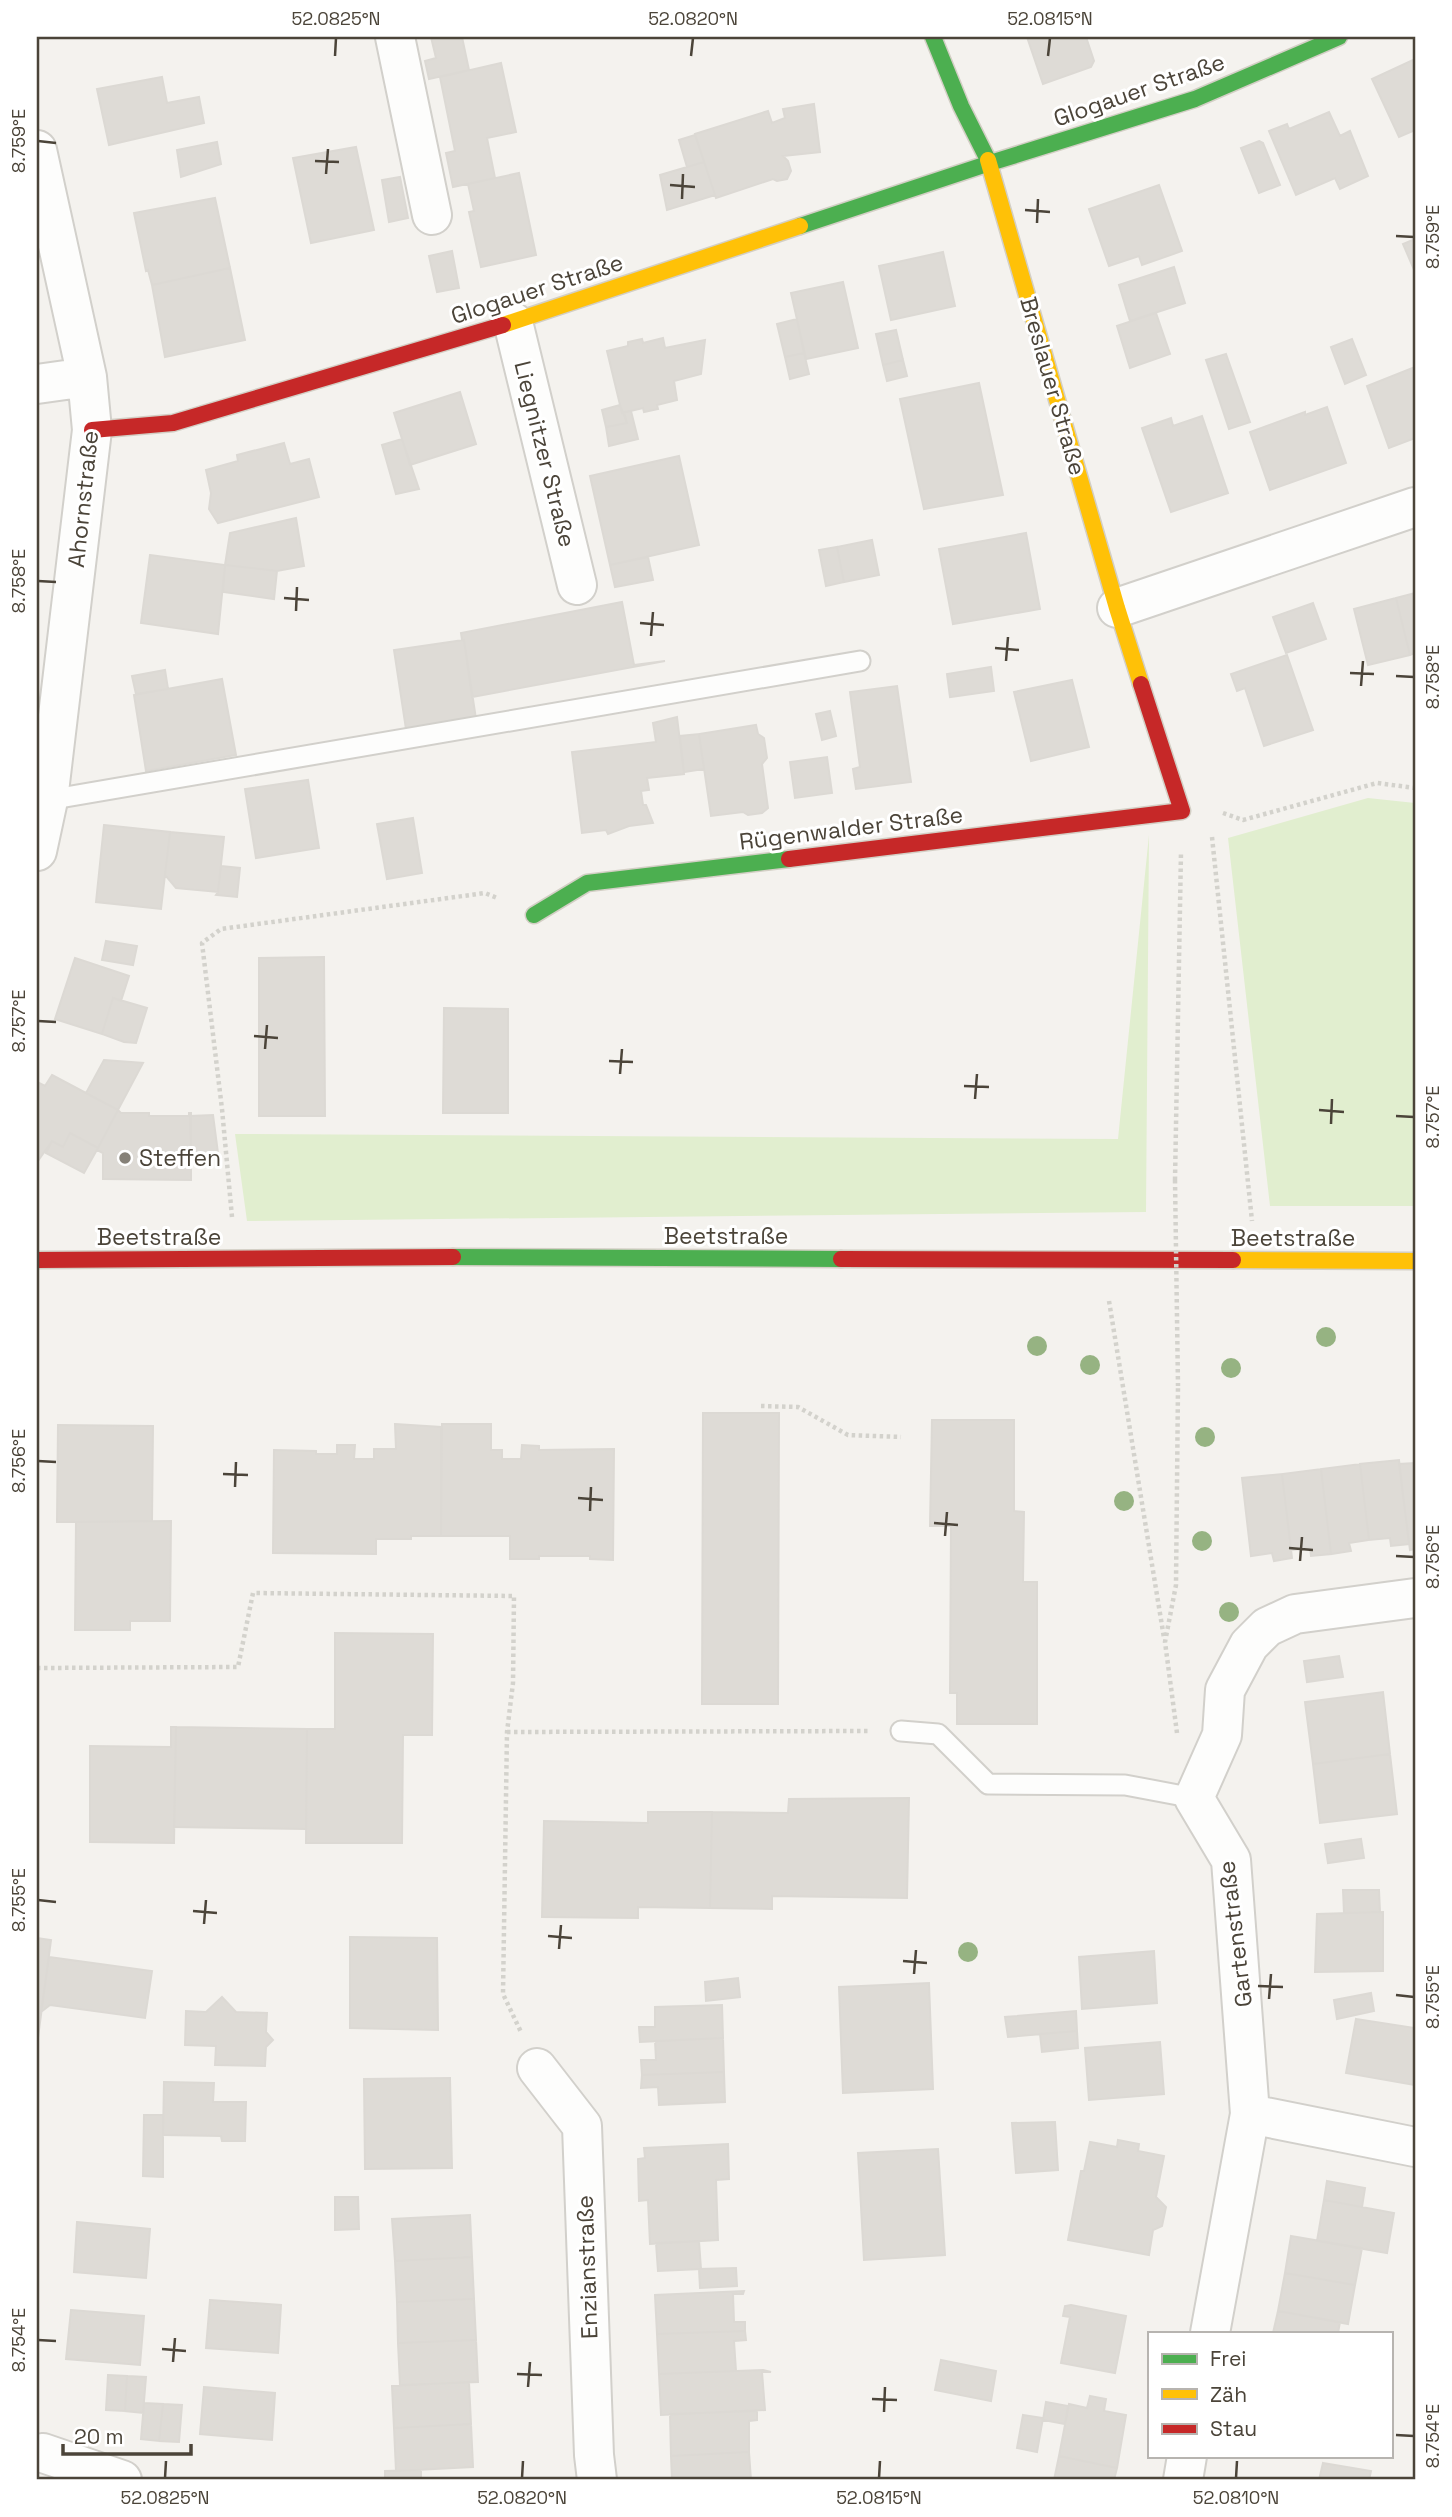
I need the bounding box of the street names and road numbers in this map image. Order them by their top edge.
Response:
street label: Glogauer Straße [1049,47,1229,133]
street label: Glogauer Straße [447,247,627,331]
street label: Breslauer Straße [1013,293,1093,479]
street label: Liegnitzer Straße [507,358,583,550]
street label: Ahornstraße [61,429,105,569]
street label: Rügenwalder Straße [737,799,965,857]
street label: Beetstraße [664,1221,788,1251]
street label: Beetstraße [97,1222,221,1252]
street label: Beetstraße [1231,1223,1355,1253]
street label: Gartenstraße [1211,1859,1259,2009]
street label: Enzianstraße [569,2195,605,2339]

